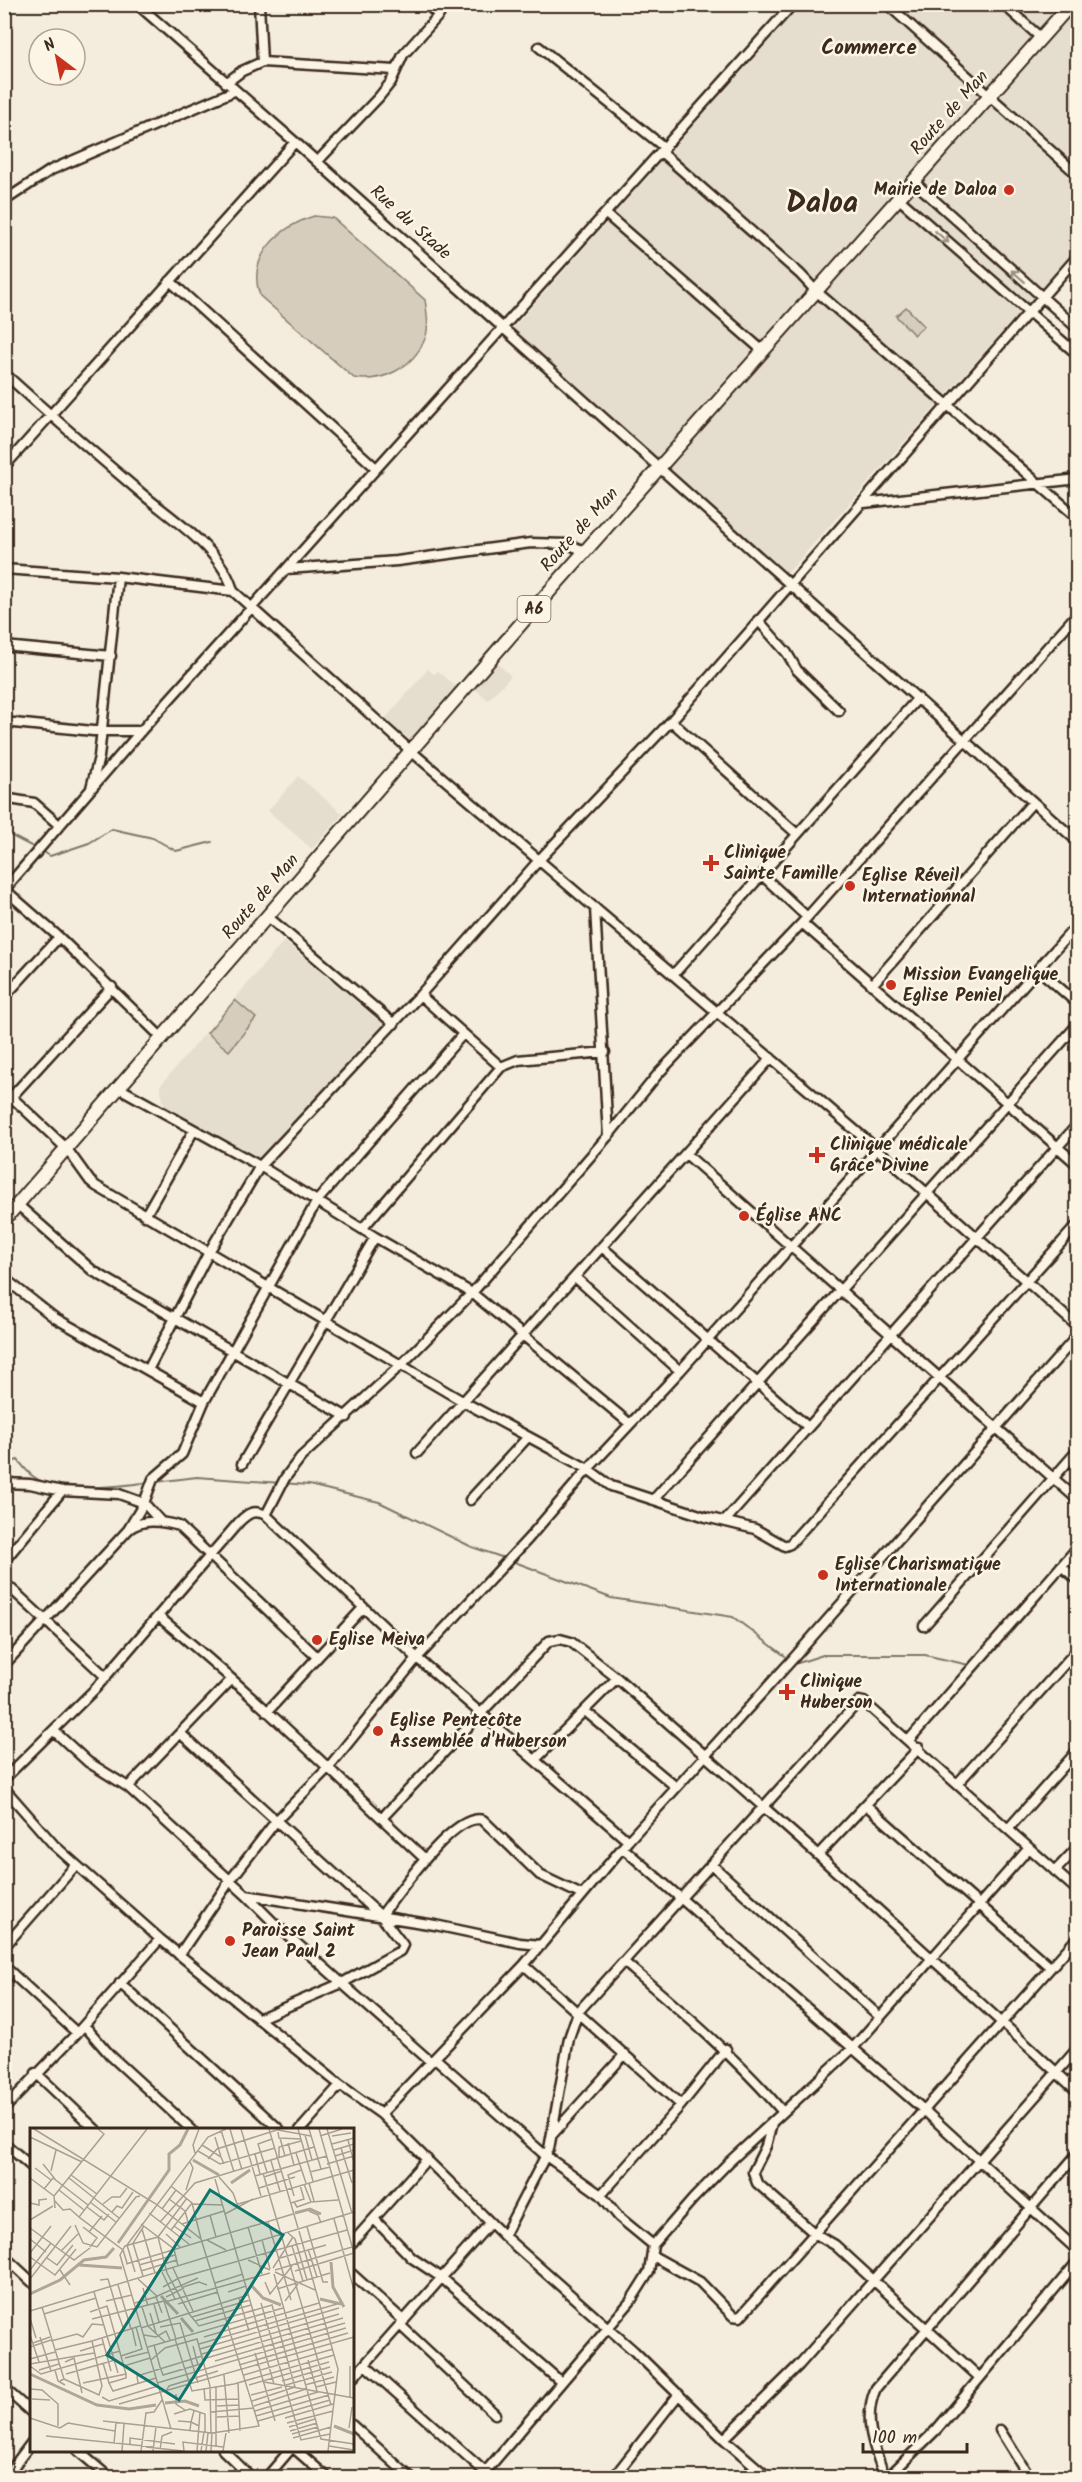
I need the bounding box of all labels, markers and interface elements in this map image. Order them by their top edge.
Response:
north arrow [27,27,87,87]
text: N [39,32,61,59]
district label: Commerce [821,32,917,65]
street label: Route de Man [904,64,996,162]
place label: Mairie de Daloa [874,176,997,205]
street label: Rue du Stade [363,178,457,268]
district label: Daloa [786,180,858,228]
marker: Mairie de Daloa [1002,183,1016,197]
one-way arrow [935,230,950,244]
one-way arrow [1011,269,1026,283]
street label: Route de Man [534,481,626,579]
road number: A6 [518,596,550,622]
place label: Clinique Sainte Famille [724,839,839,889]
street label: Route de Man [215,847,307,947]
marker: Clinique Sainte Famille [702,854,720,872]
place label: Eglise Réveil Internationnal [862,862,975,912]
marker: Eglise Réveil Internationnal [843,879,857,893]
place label: Mission Evangelique Eglise Peniel [903,961,1059,1011]
marker: Mission Evangelique Eglise Peniel [884,978,898,992]
place label: Clinique médicale Grâce Divine [830,1131,968,1181]
marker: Clinique médicale Grâce Divine [808,1146,826,1164]
place label: Église ANC [756,1202,842,1231]
marker: Église ANC [737,1209,751,1223]
place label: Eglise Charismatique Internationale [835,1551,1001,1601]
marker: Eglise Charismatique Internationale [816,1568,830,1582]
place label: Eglise Meiva [329,1626,425,1655]
marker: Eglise Meiva [310,1633,324,1647]
place label: Clinique Huberson [800,1668,873,1718]
marker: Clinique Huberson [778,1683,796,1701]
place label: Eglise Pentecôte Assemblée d'Huberson [390,1707,567,1757]
marker: Eglise Pentecôte Assemblée d'Huberson [371,1724,385,1738]
place label: Paroisse Saint Jean Paul 2 [242,1917,356,1967]
marker: Paroisse Saint Jean Paul 2 [223,1934,237,1948]
inset map [30,2128,354,2452]
scale bar [863,2416,966,2454]
text: 100 m [872,2424,917,2453]

